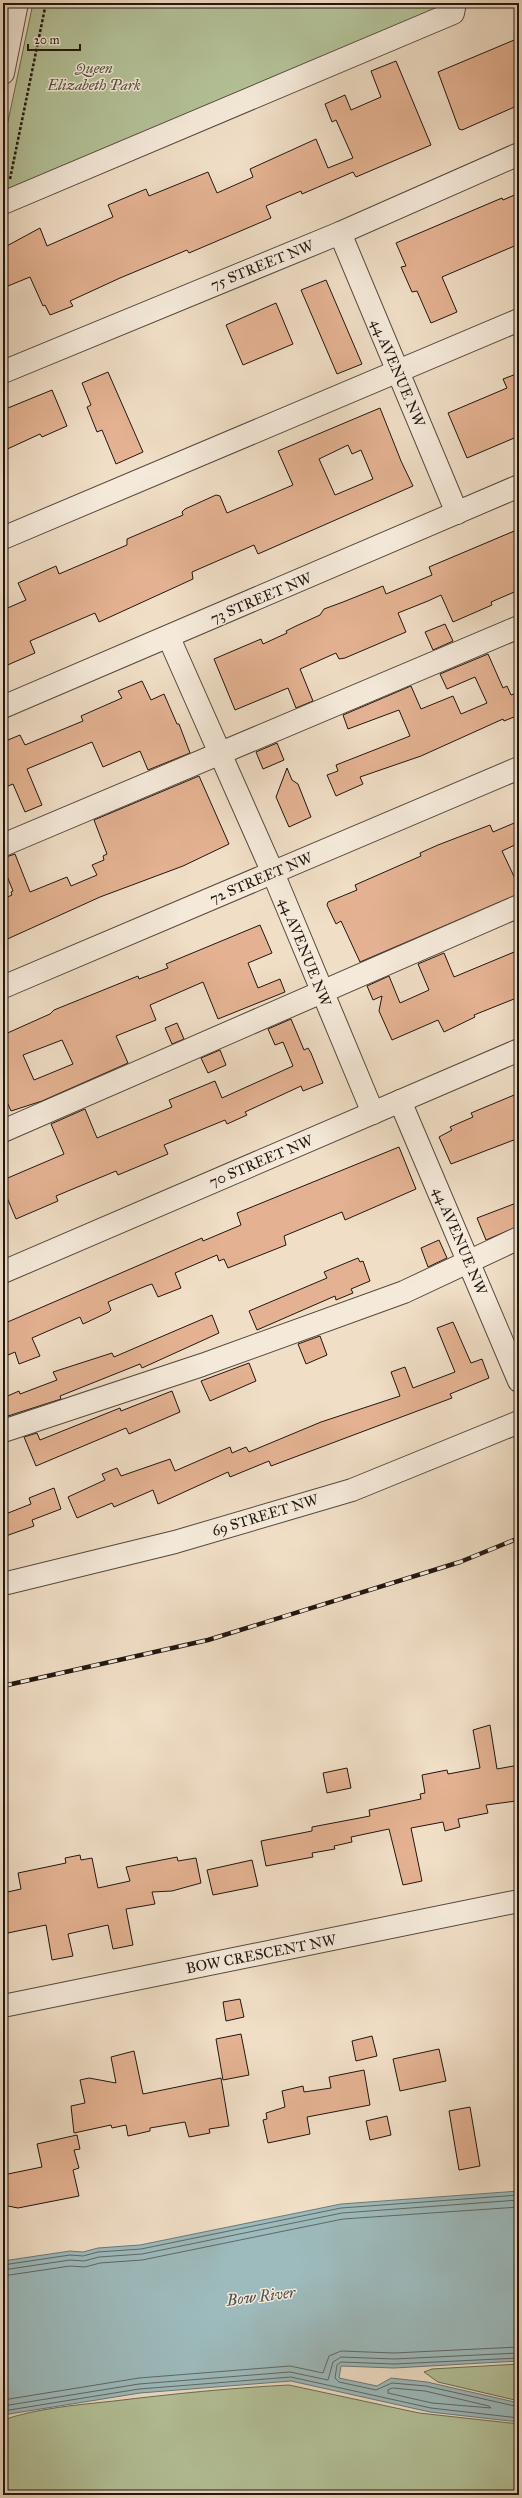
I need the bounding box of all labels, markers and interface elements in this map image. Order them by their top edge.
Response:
scale bar [28,26,80,52]
text: 20 m [34,33,60,47]
park label: Queen Elizabeth Park [46,59,141,94]
street label: 75 STREET NW [208,236,317,294]
street label: 44 AVENUE NW [367,316,429,430]
street label: 73 STREET NW [207,568,315,628]
street label: 72 STREET NW [207,848,316,908]
street label: 44 AVENUE NW [275,895,335,1010]
street label: 70 STREET NW [206,1131,316,1191]
street label: 44 AVENUE NW [429,1184,491,1298]
street label: 69 STREET NW [210,1490,321,1540]
street label: BOW CRESCENT NW [184,1930,339,1977]
water label: Bow River [225,2282,298,2310]

